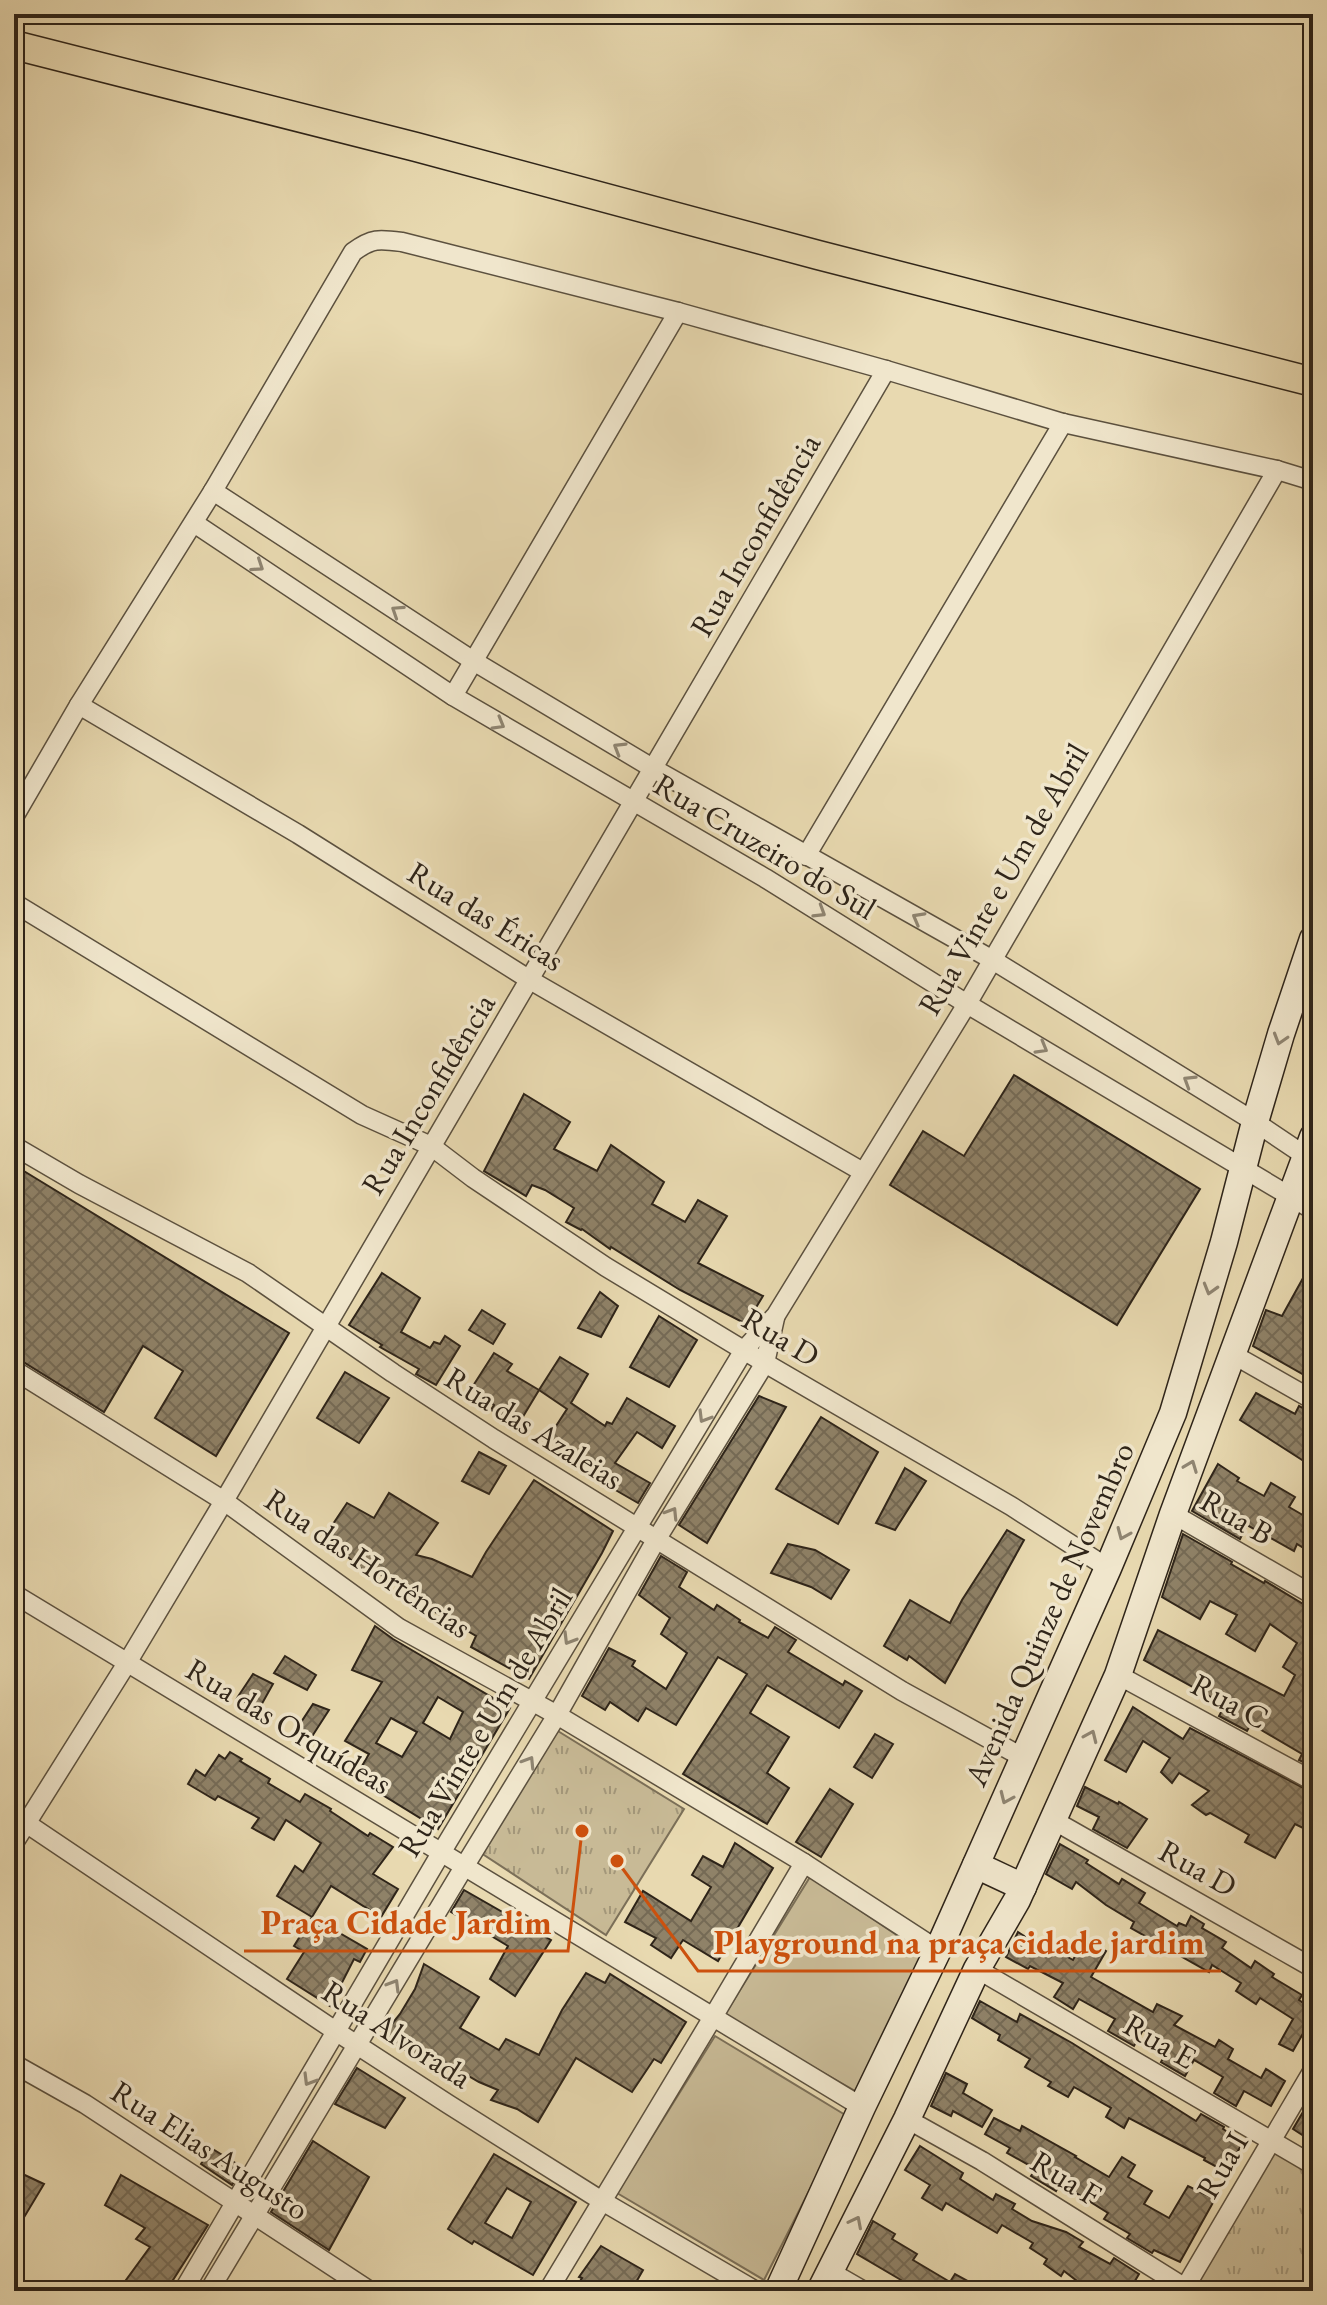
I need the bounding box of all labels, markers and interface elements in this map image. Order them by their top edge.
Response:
street label: Rua Inconfidência [680,426,830,644]
one-way arrow [250,556,264,571]
one-way arrow [392,606,406,621]
one-way arrow [490,714,505,730]
street label: Rua Vinte e Um de Abril [908,735,1098,1022]
one-way arrow [613,742,627,758]
street label: Rua Cruzeiro do Sul [646,763,884,929]
street label: Rua das Éricas [400,851,572,981]
one-way arrow [811,903,826,918]
one-way arrow [912,912,926,928]
street label: Rua Inconfidência [351,985,505,1202]
one-way arrow [1273,1031,1289,1045]
one-way arrow [1033,1038,1047,1054]
one-way arrow [1183,1075,1197,1090]
one-way arrow [1203,1282,1219,1296]
street label: Rua D [735,1298,827,1376]
street label: Rua das Azaleias [437,1357,631,1499]
one-way arrow [698,1408,713,1423]
street label: Avenida Quinze de Novembro [954,1436,1144,1793]
one-way arrow [1181,1460,1198,1474]
street label: Rua das Hortências [257,1478,479,1648]
street label: Rua B [1193,1479,1281,1555]
one-way arrow [663,1507,678,1522]
one-way arrow [1116,1526,1132,1540]
street label: Rua Vinte e Um de Abril [388,1579,582,1864]
one-way arrow [564,1630,579,1645]
street label: Rua das Orquídeas [178,1648,400,1804]
street label: Rua C [1184,1663,1276,1739]
one-way arrow [1081,1729,1097,1744]
one-way arrow [519,1756,534,1771]
one-way arrow [1000,1789,1016,1804]
street label: Rua D [1152,1830,1244,1906]
callout: Praça Cidade Jardim [244,1893,568,1951]
text: Praça Cidade Jardim [260,1900,552,1944]
callout: Playground na praça cidade jardim [698,1913,1221,1971]
text: Playground na praça cidade jardim [714,1920,1204,1964]
street label: Rua Alvorada [314,1970,480,2098]
one-way arrow [384,1979,400,1993]
street label: Rua E [1116,2004,1204,2078]
street label: Rua Elias Augusto [103,2070,317,2230]
one-way arrow [303,2071,319,2086]
street label: Rua I [1186,2124,1258,2206]
street label: Rua F [1023,2140,1109,2216]
one-way arrow [846,2215,862,2230]

